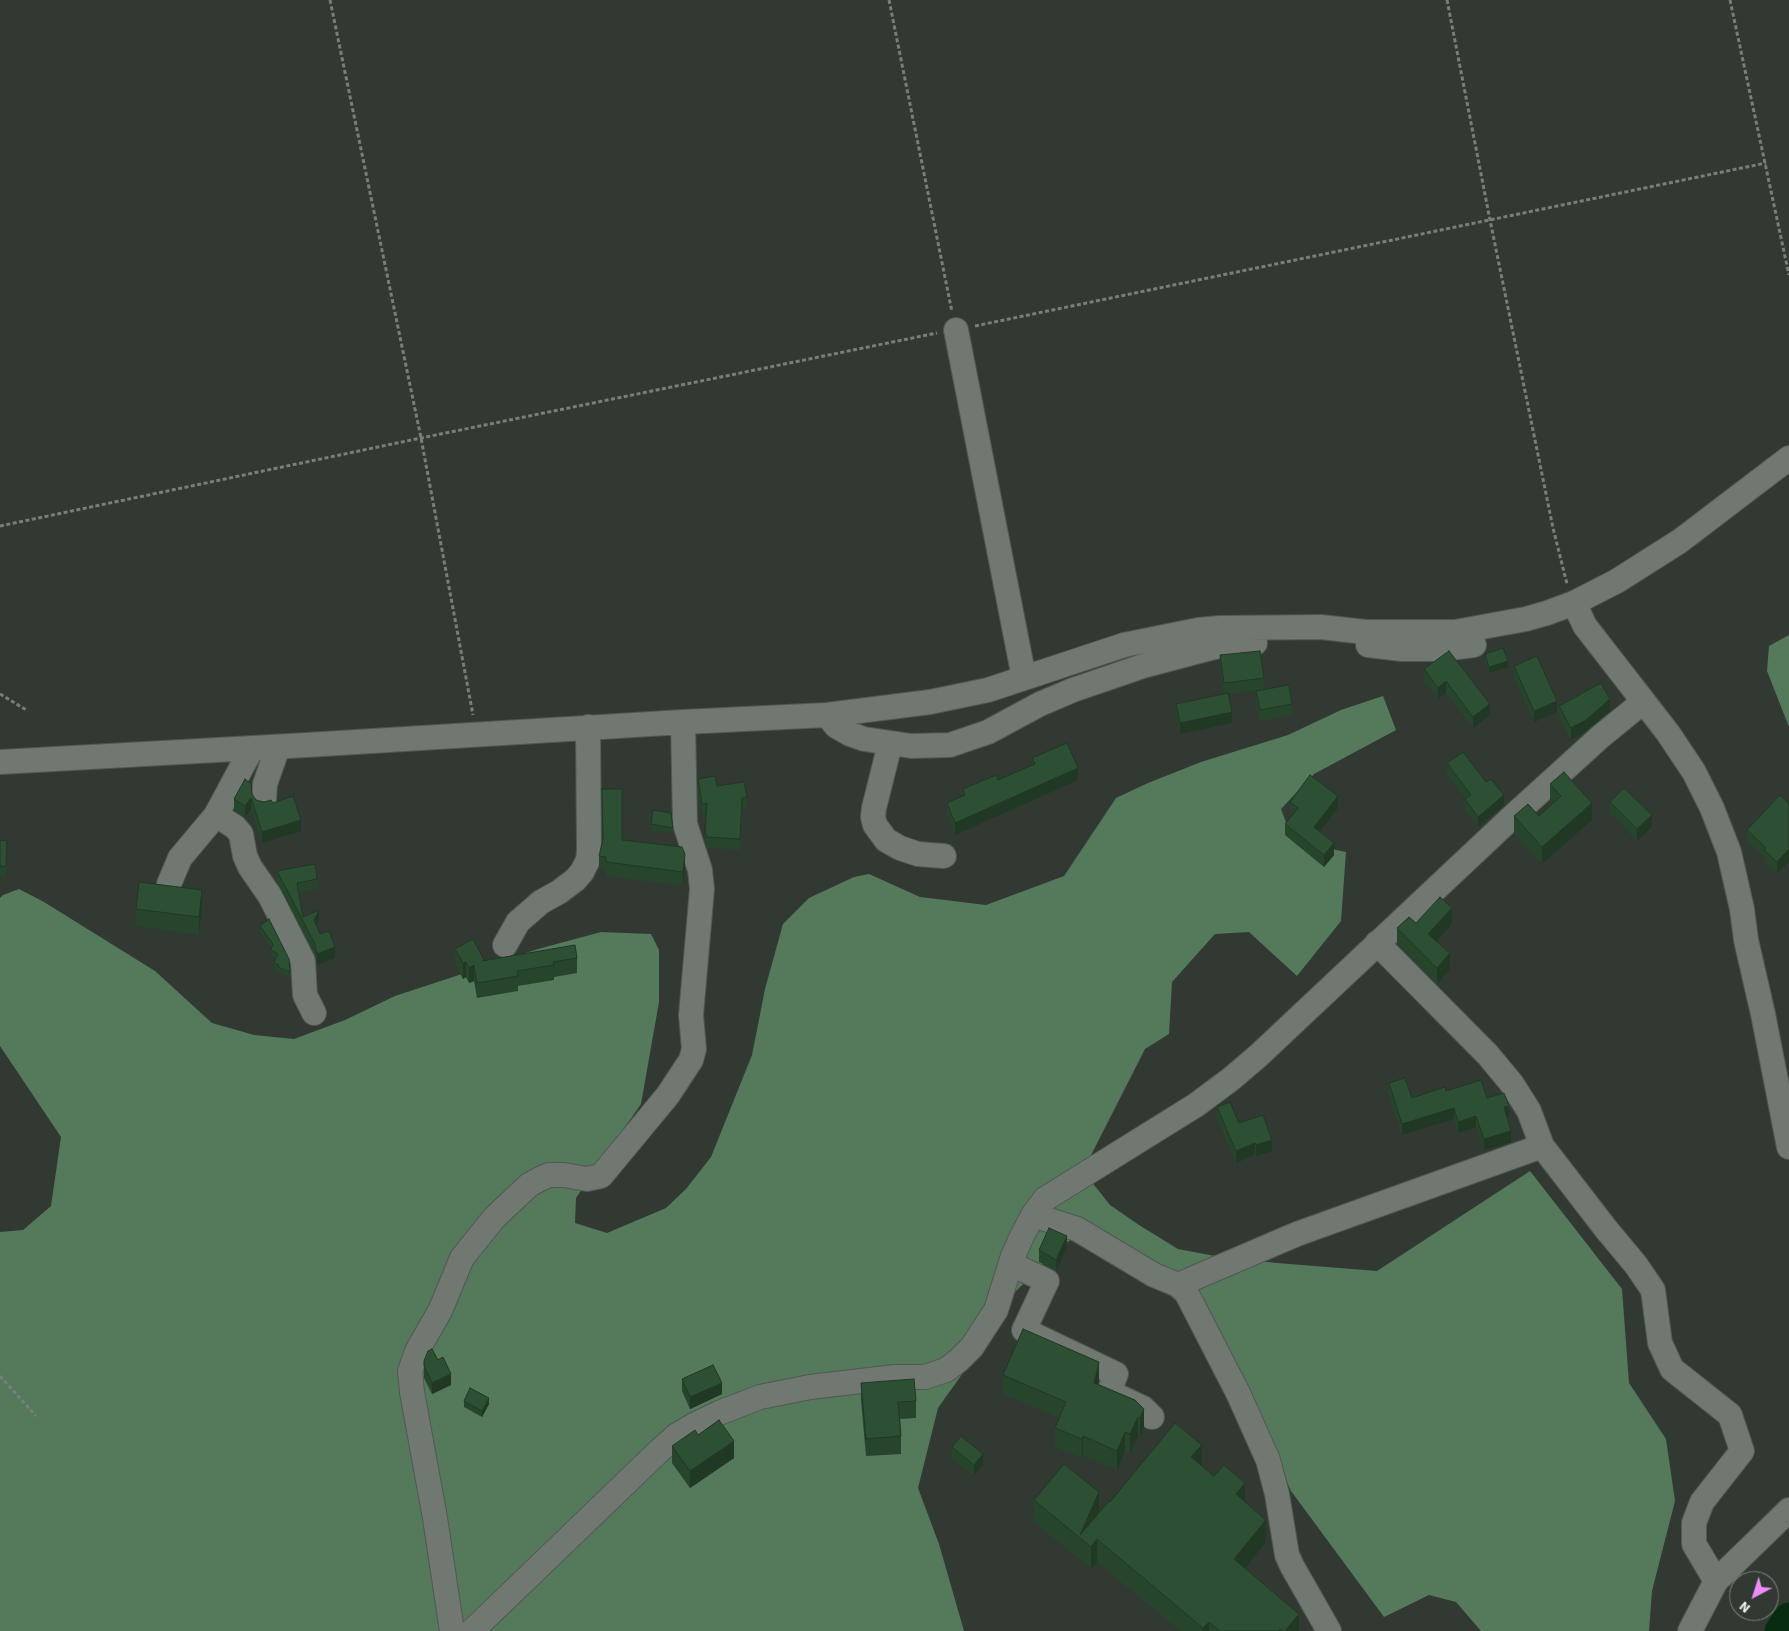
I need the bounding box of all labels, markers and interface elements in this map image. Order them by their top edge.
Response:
north arrow [1729,1571,1779,1621]
text: N [1735,1596,1755,1617]

